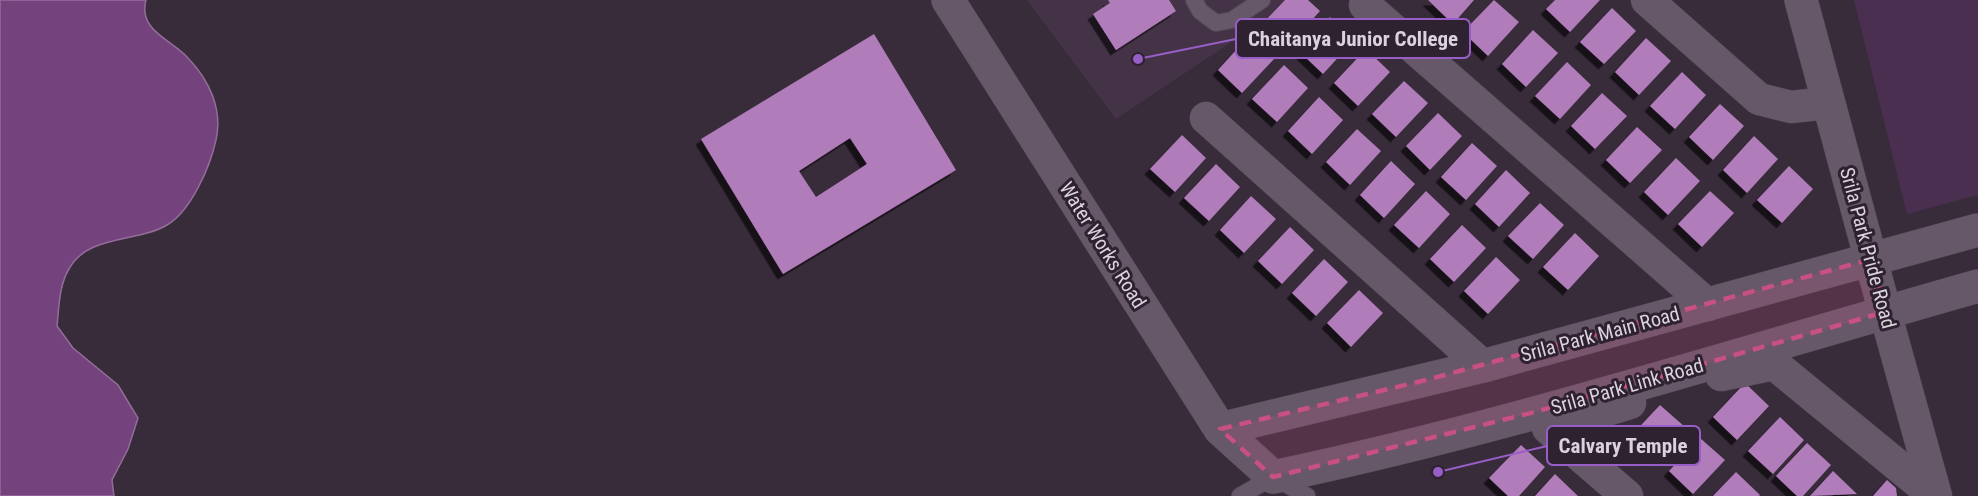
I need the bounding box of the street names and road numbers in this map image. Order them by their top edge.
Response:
street label: Srila Park Pride Road [1835,165,1901,331]
street label: Water Works Road [1055,177,1151,313]
street label: Srila Park Main Road [1518,301,1682,367]
street label: Srila Park Link Road [1548,353,1706,419]

